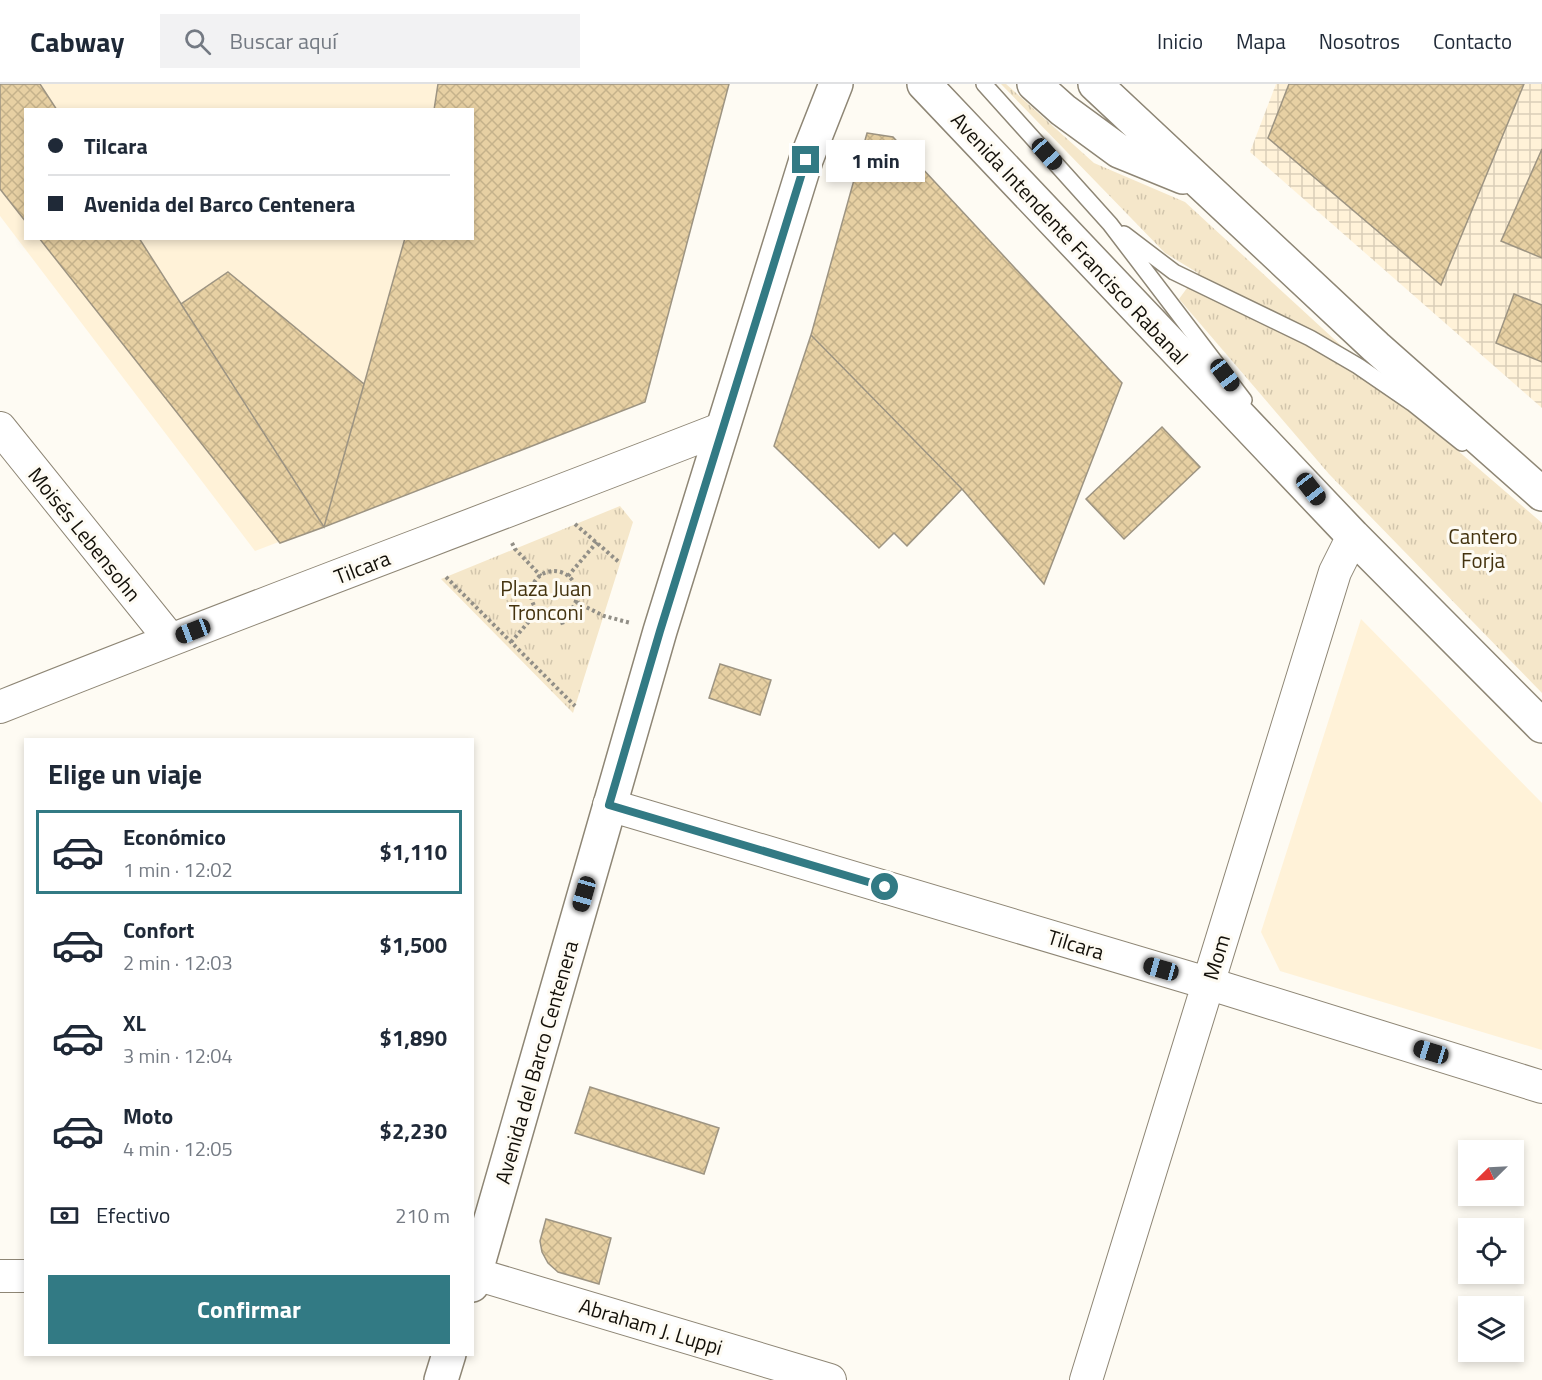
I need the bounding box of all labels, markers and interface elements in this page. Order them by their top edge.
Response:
search box [160,14,580,68]
text: Cabway [30,20,124,63]
text: Buscar aquí [229,24,337,58]
icon: search [181,25,214,58]
text: Inicio [1157,25,1203,57]
text: Mapa [1236,25,1286,57]
text: Nosotros [1319,25,1400,57]
text: Contacto [1433,25,1512,57]
street label: Avenida Intendente Francisco Rabanal [944,104,1196,372]
text: Tilcara [84,129,148,163]
car [1028,135,1066,173]
callout: 1 min [827,139,926,181]
text: 1 min [851,145,900,176]
route end [792,146,819,173]
text: Avenida del Barco Centenera [84,187,355,221]
car [1207,355,1243,395]
street label: Moisés Lebensohn [21,460,149,608]
car [1293,469,1329,509]
park label: Cantero Forja [1448,520,1518,576]
street label: Tilcara [329,542,395,592]
park label: Plaza Juan Tronconi [500,572,592,628]
car [173,616,213,646]
text: Elige un viaje [48,753,202,794]
text: Económico [123,820,226,854]
icon: car [51,825,105,879]
text: $1,110 [380,835,447,869]
text: 1 min · 12:02 [123,854,233,885]
route start [871,873,898,900]
car [570,874,598,914]
text: Confort [123,913,194,947]
icon: car [51,918,105,972]
street label: Tilcara [1044,920,1109,968]
text: $1,500 [380,928,447,962]
street label: Mom [1194,930,1238,984]
street label: Avenida del Barco Centenera [486,936,586,1187]
text: 2 min · 12:03 [123,947,233,978]
car [1141,955,1181,983]
text: XL [123,1006,146,1040]
icon: car [51,1011,105,1065]
text: $1,890 [380,1021,447,1055]
car [1411,1038,1451,1066]
text: 3 min · 12:04 [123,1040,233,1071]
text: Moto [123,1099,173,1133]
icon: car [51,1104,105,1158]
text: $2,230 [380,1114,447,1148]
text: 4 min · 12:05 [123,1133,233,1164]
north arrow [1458,1140,1524,1206]
map controls [1458,1140,1524,1362]
text: Efectivo [96,1198,170,1232]
icon: cash [48,1199,81,1232]
text: 210 m [395,1200,450,1231]
button: locate [1458,1218,1524,1284]
button: Confirmar [48,1275,450,1344]
street label: Abraham J. Luppi [575,1289,727,1363]
button: layers [1458,1296,1524,1362]

